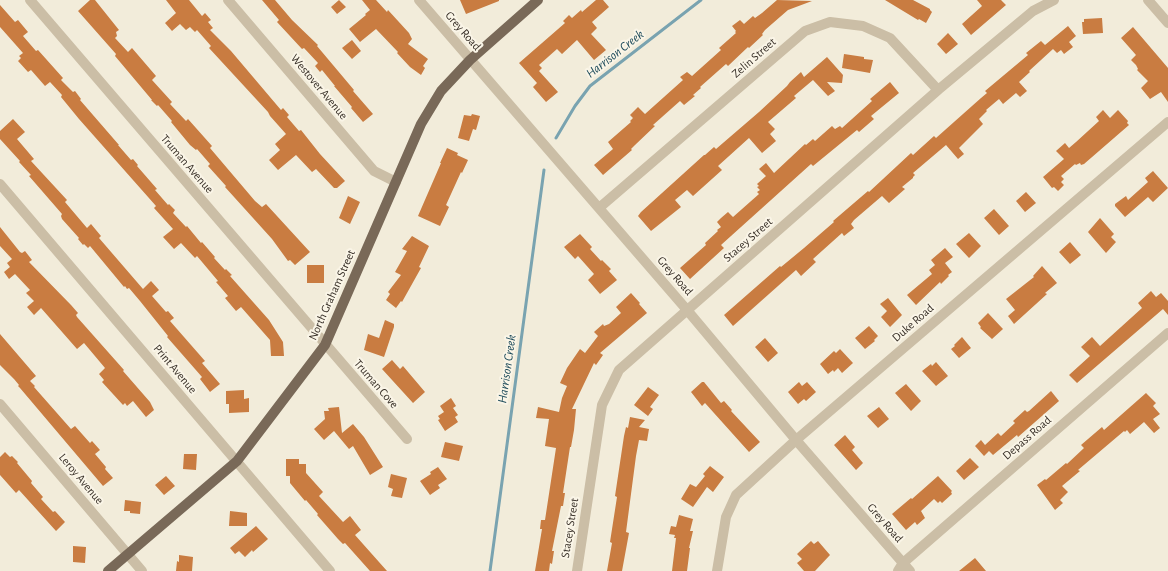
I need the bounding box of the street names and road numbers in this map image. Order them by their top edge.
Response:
street label: Grey Road [442,8,484,54]
street label: Zelin Street [729,35,779,81]
street label: Westover Avenue [288,51,350,123]
street label: Truman Avenue [158,132,216,196]
street label: Stacey Street [720,215,776,265]
street label: North Graham Street [306,248,358,342]
street label: Grey Road [654,253,696,299]
street label: Duke Road [889,301,937,345]
street label: Print Avenue [150,341,200,397]
street label: Truman Cove [351,357,401,411]
street label: Depass Road [1000,413,1054,463]
street label: Leroy Avenue [56,451,106,507]
street label: Stacey Street [558,497,582,559]
street label: Grey Road [864,500,906,546]

